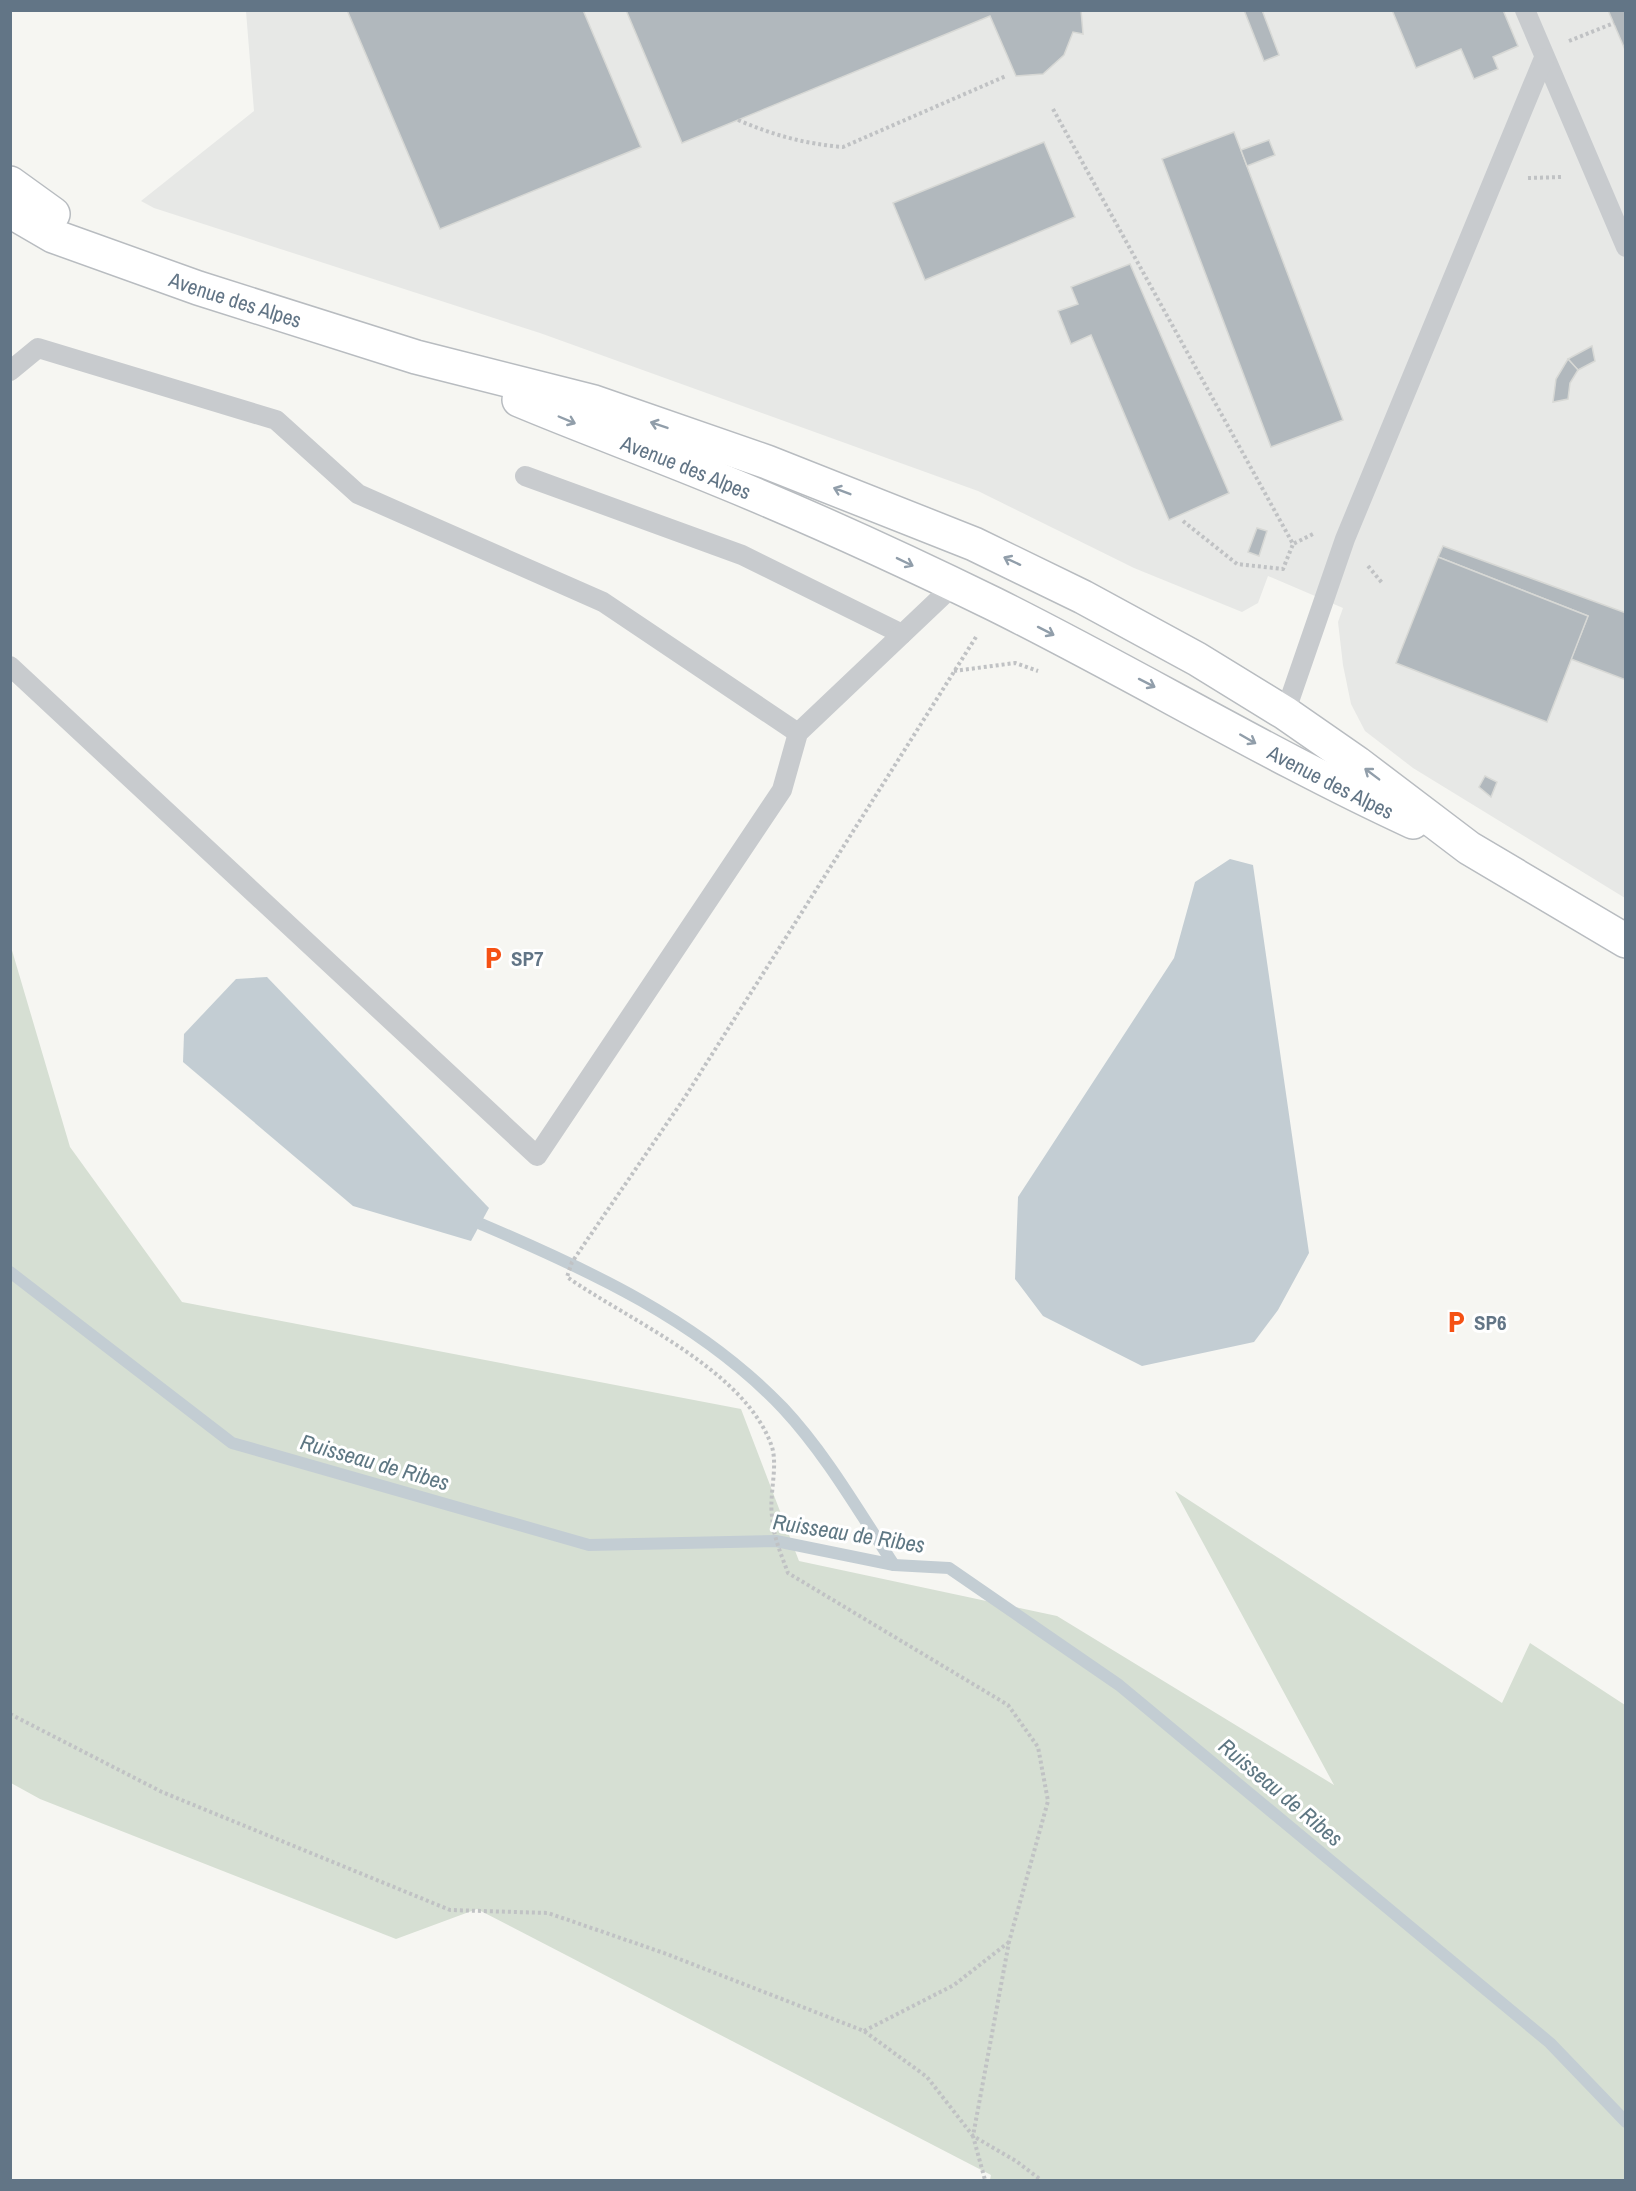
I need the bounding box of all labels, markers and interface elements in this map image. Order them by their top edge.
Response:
street label: Avenue des Alpes [164,264,305,334]
one-way arrow [557,415,575,426]
one-way arrow [650,418,669,429]
street label: Avenue des Alpes [616,427,756,506]
one-way arrow [833,485,852,496]
one-way arrow [1003,555,1021,567]
one-way arrow [896,556,914,568]
one-way arrow [1037,626,1055,638]
one-way arrow [1138,678,1156,690]
one-way arrow [1240,733,1257,745]
street label: Avenue des Alpes [1262,737,1399,825]
one-way arrow [1365,768,1381,781]
place label: SP7 [511,944,544,973]
parking icon: SP7 [480,945,506,971]
place label: SP6 [1474,1308,1507,1337]
parking icon: SP6 [1443,1309,1469,1335]
water label: Ruisseau de Ribes [297,1426,453,1498]
water label: Ruisseau de Ribes [771,1506,927,1560]
water label: Ruisseau de Ribes [1213,1731,1349,1853]

